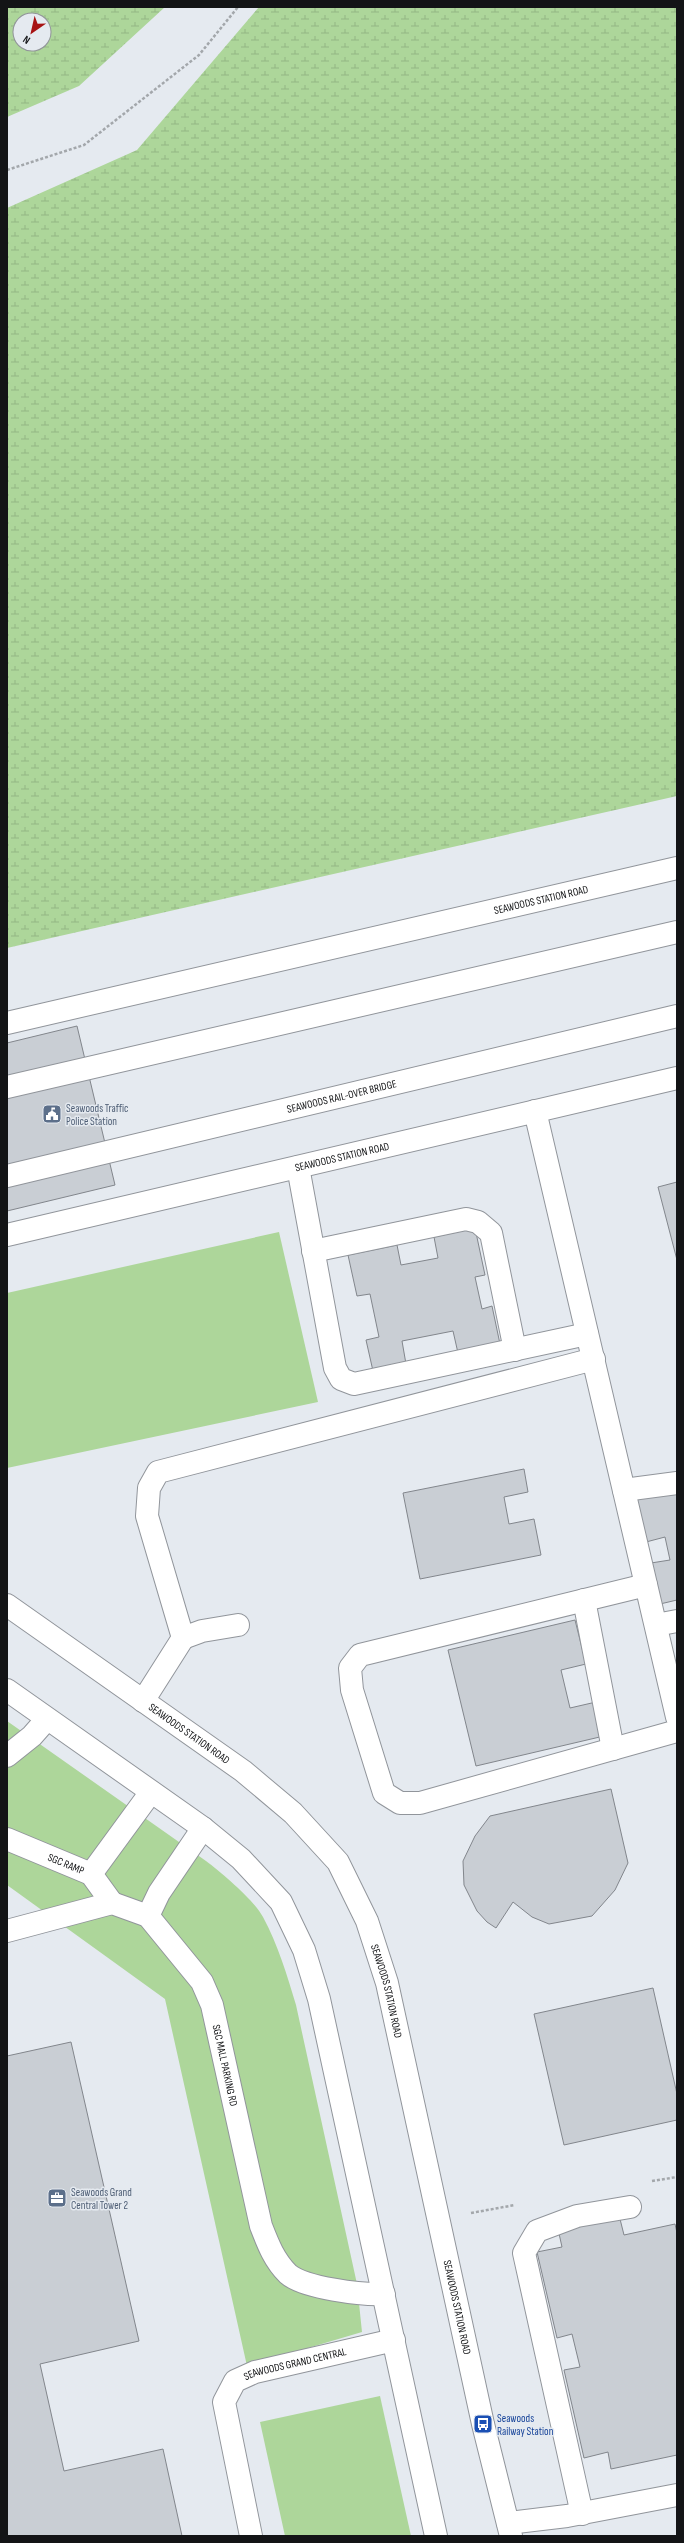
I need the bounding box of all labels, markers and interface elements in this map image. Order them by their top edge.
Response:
north arrow [12,12,52,52]
text: N [21,33,33,47]
street label: SEAWOODS STATION ROAD [492,882,589,917]
street label: SEAWOODS RAIL-OVER BRIDGE [285,1077,398,1115]
place label: Seawoods Traffic Police Station [66,1102,128,1128]
public building icon: Seawoods Traffic Police Station [41,1103,63,1125]
street label: SEAWOODS STATION ROAD [294,1139,390,1174]
street label: SEAWOODS STATION ROAD [146,1700,233,1766]
street label: SGC RAMP [46,1850,87,1877]
street label: SEAWOODS STATION ROAD [368,1943,405,2039]
street label: SGC MALL PARKING RD [210,2023,241,2107]
place label: Seawoods Grand Central Tower 2 [71,2186,132,2212]
office icon: Seawoods Grand Central Tower 2 [46,2187,68,2209]
street label: SEAWOODS STATION ROAD [441,2259,474,2356]
street label: SEAWOODS GRAND CENTRAL [241,2345,347,2383]
place label: Seawoods Railway Station [497,2412,554,2438]
bus stop icon: Seawoods Railway Station [472,2413,494,2435]

